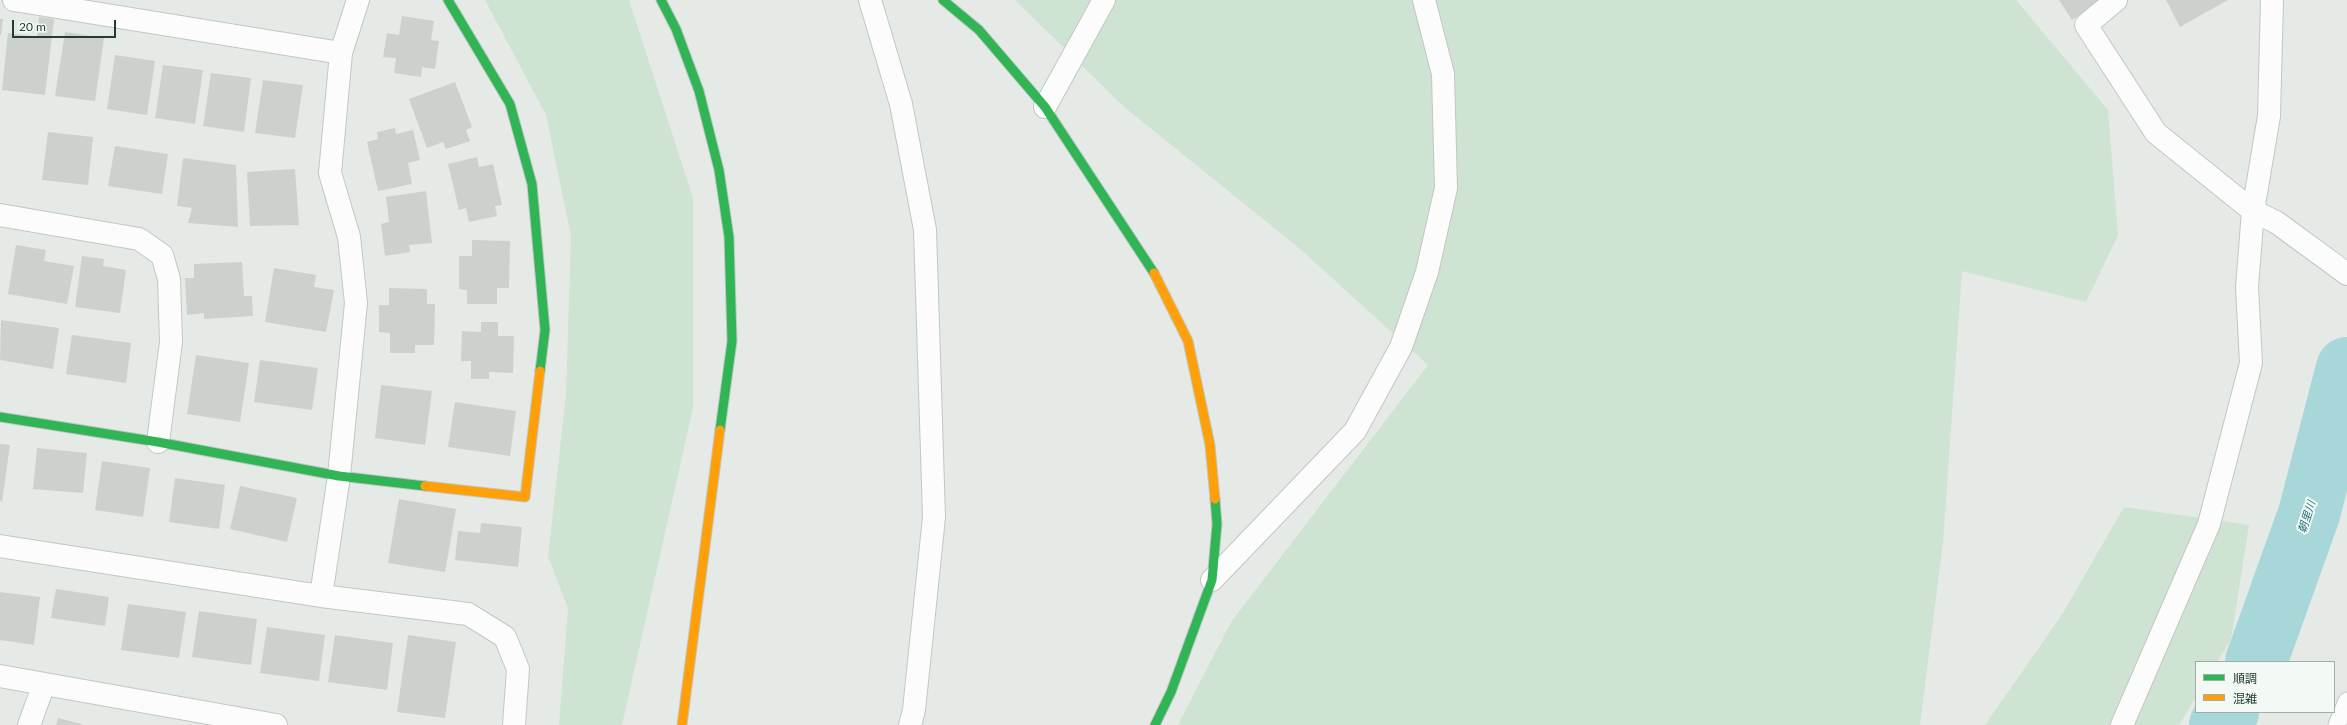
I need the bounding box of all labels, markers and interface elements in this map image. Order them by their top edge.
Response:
scale bar [14,12,118,38]
text: 20 m [19,19,46,34]
water label: 朝里川 [2296,499,2318,535]
legend [2195,661,2335,713]
text: 順調 [2233,671,2257,686]
text: 混雑 [2233,691,2257,706]

